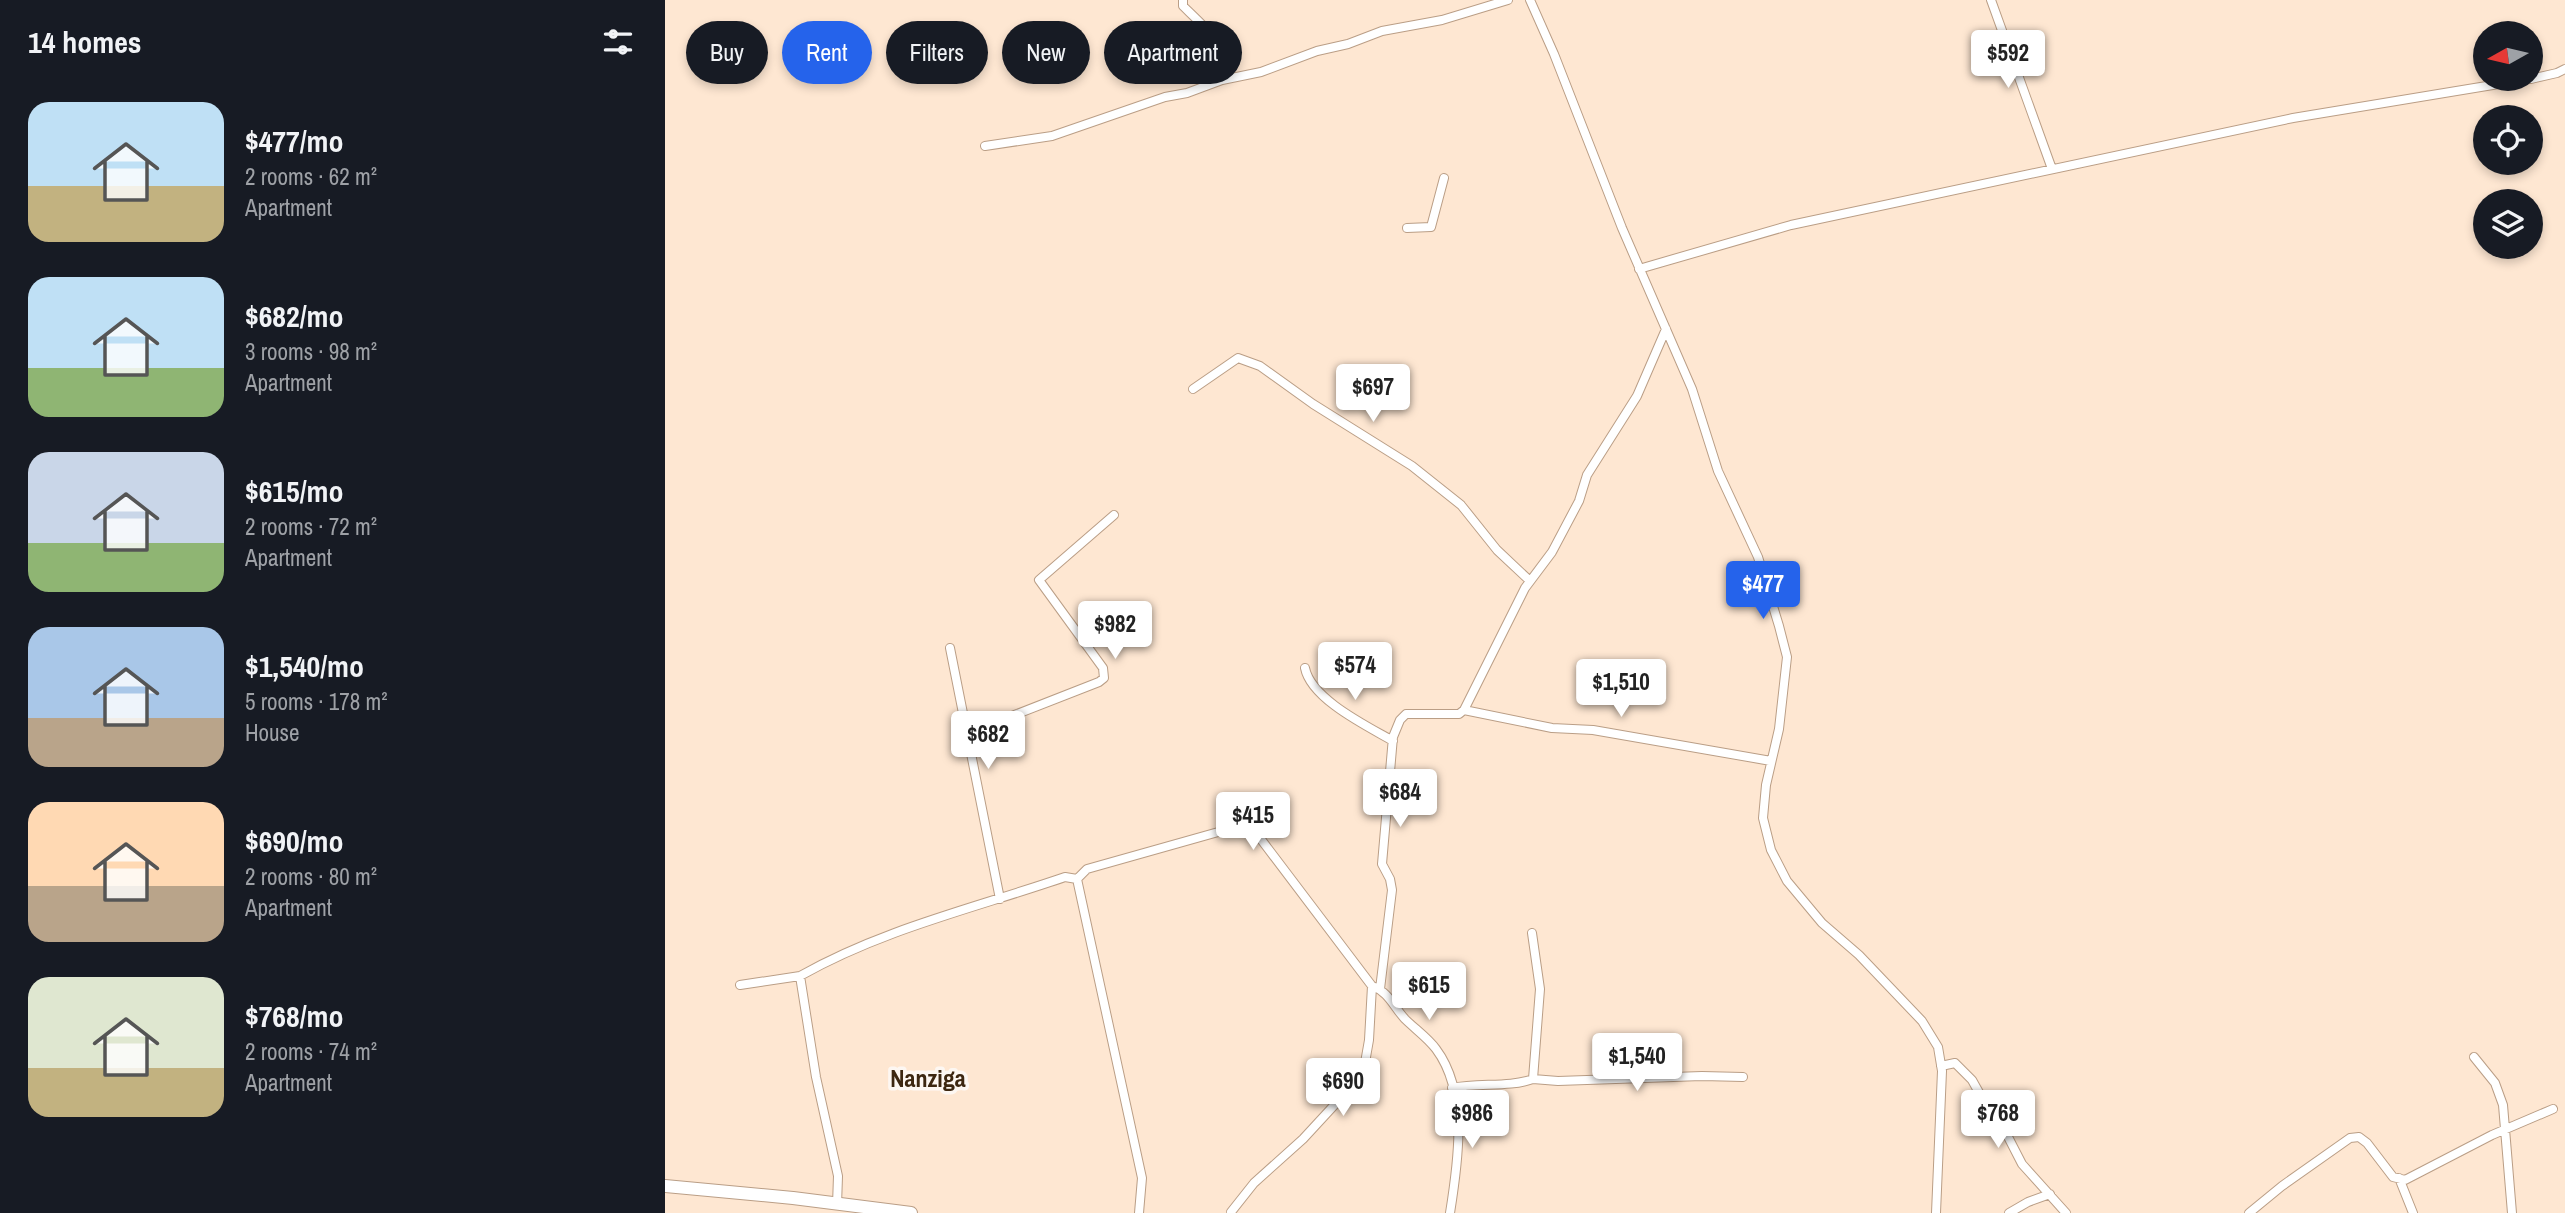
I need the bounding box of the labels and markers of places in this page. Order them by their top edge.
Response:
pin: $592 [1967,31,2049,90]
pin: $697 [1332,364,1414,424]
pin: $477 [1722,562,1804,621]
pin: $982 [1074,602,1156,661]
pin: $574 [1314,642,1396,702]
pin: $1,510 [1564,660,1678,719]
pin: $682 [947,712,1029,771]
pin: $684 [1359,770,1441,829]
pin: $415 [1212,792,1294,852]
pin: $615 [1388,962,1470,1022]
pin: $1,540 [1580,1034,1694,1093]
pin: $690 [1302,1058,1384,1118]
pin: $986 [1431,1090,1513,1150]
pin: $768 [1957,1090,2039,1150]

